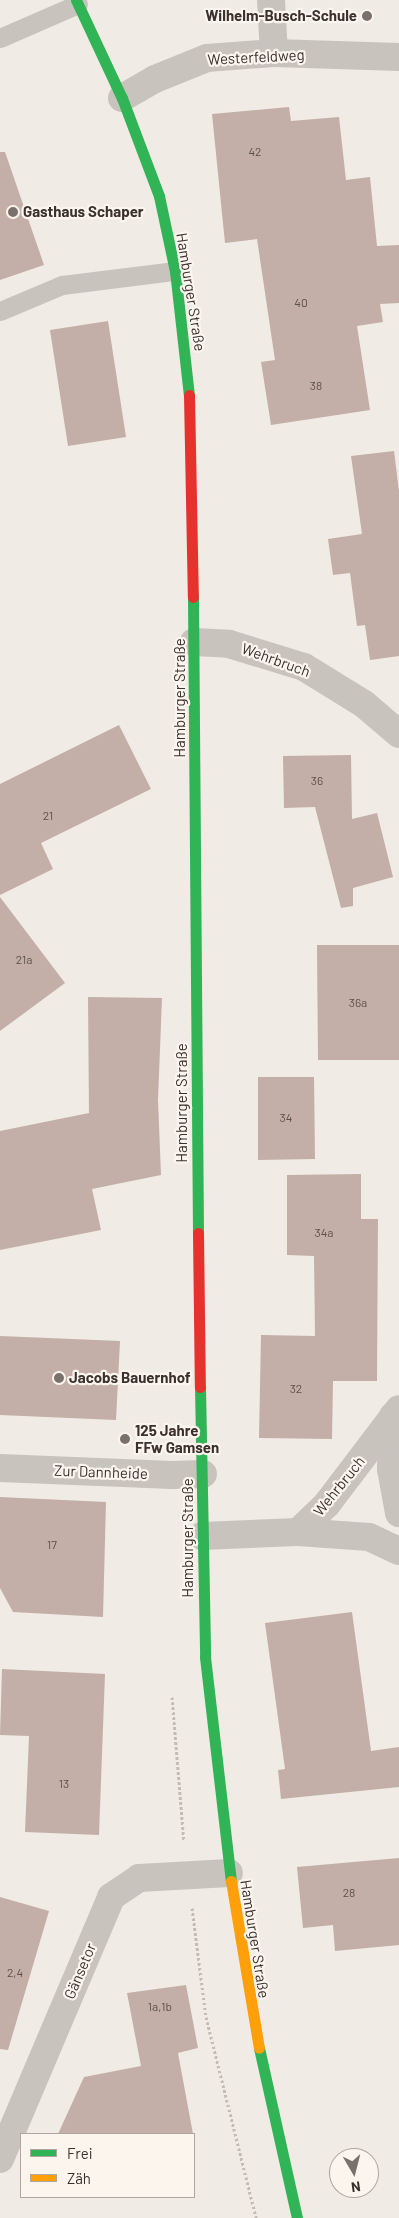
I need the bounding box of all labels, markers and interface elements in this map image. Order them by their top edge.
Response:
place label: Wilhelm-Busch-Schule [205,7,357,25]
marker: Wilhelm-Busch-Schule [361,10,373,22]
street label: Westerfeldweg [207,45,305,69]
house number: 42 [248,145,262,159]
place label: Gasthaus Schaper [23,203,144,221]
marker: Gasthaus Schaper [7,206,19,218]
street label: Hamburger Straße [173,232,209,352]
house number: 40 [294,296,308,310]
house number: 38 [310,379,322,393]
street label: Hamburger Straße [171,638,189,758]
street label: Wehrbruch [239,639,313,681]
house number: 36 [311,774,323,788]
house number: 21 [43,809,53,823]
house number: 21a [16,953,32,967]
house number: 36a [349,996,367,1010]
street label: Hamburger Straße [173,1043,191,1163]
house number: 34 [280,1111,292,1125]
house number: 34a [315,1226,333,1240]
place label: Jacobs Bauernhof [69,1369,191,1387]
marker: Jacobs Bauernhof [53,1372,65,1384]
house number: 32 [290,1382,302,1396]
place label: 125 Jahre FFw Gamsen [135,1421,219,1456]
marker: 125 Jahre FFw Gamsen [119,1433,131,1445]
street label: Wehrbruch [309,1453,369,1519]
street label: Zur Dannheide [54,1461,148,1483]
street label: Hamburger Straße [179,1478,197,1598]
house number: 17 [47,1538,57,1552]
house number: 13 [59,1777,69,1791]
street label: Hamburger Straße [237,1879,273,1999]
house number: 28 [343,1886,355,1900]
street label: Gänsetor [60,1940,100,2002]
house number: 2,4 [7,1966,23,1980]
house number: 1a,1b [148,2000,172,2014]
legend [20,2133,195,2198]
text: Frei [67,2144,93,2162]
north arrow [329,2148,379,2198]
text: Zäh [67,2169,91,2187]
text: N [350,2178,362,2196]

